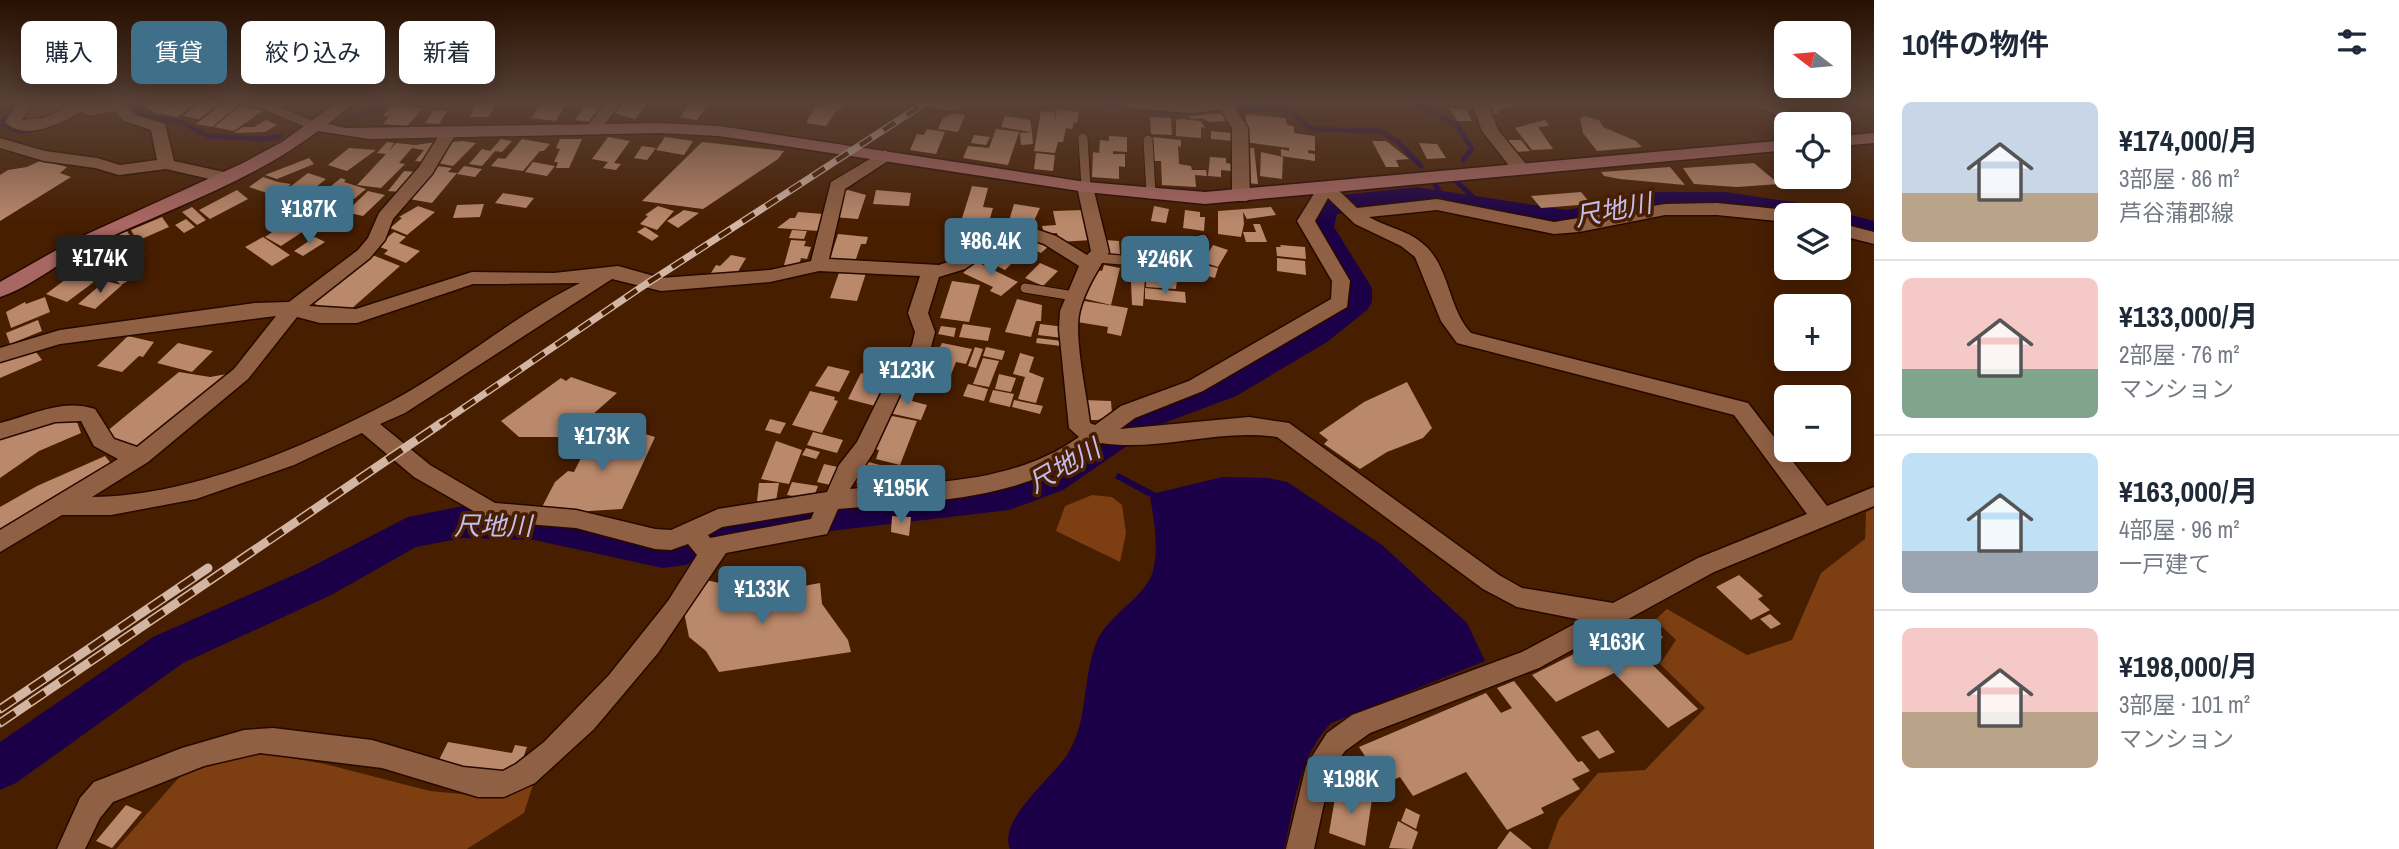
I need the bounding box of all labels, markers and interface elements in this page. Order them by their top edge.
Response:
chip: 購入 [21,21,117,84]
chip: 賃貸 [131,21,227,84]
chip: 絞り込み [241,21,385,84]
chip: 新着 [399,21,495,84]
north arrow [1774,21,1852,98]
map controls [1774,21,1851,462]
icon: filters [2333,23,2371,61]
text: 10件の物件 [1902,24,2049,64]
button: locate [1774,112,1851,189]
text: ¥174,000/月 [2119,120,2258,160]
icon: home [1958,130,2042,214]
text: 3部屋 · 86 m² [2119,163,2239,194]
water label: 尺地川 [1571,184,1657,234]
pin: ¥187K [260,187,358,246]
text: ¥187K [281,193,337,224]
text: 芦谷蒲郡線 [2119,197,2234,228]
button: layers [1774,203,1851,280]
pin: ¥86.4K [934,218,1048,278]
text: ¥86.4K [961,225,1021,256]
pin: ¥174K [51,236,149,295]
pin: ¥246K [1116,236,1214,296]
text: ¥174K [72,242,128,273]
text: ¥246K [1137,243,1193,274]
button: + [1774,294,1851,371]
text: ¥133,000/月 [2119,296,2258,336]
icon: home [1958,306,2042,390]
text: 2部屋 · 76 m² [2119,339,2239,370]
pin: ¥123K [858,348,956,407]
text: ¥123K [879,354,935,385]
text: マンション [2119,373,2234,404]
button: − [1774,385,1851,462]
pin: ¥173K [553,414,651,473]
text: ¥173K [574,420,630,451]
water label: 尺地川 [1021,429,1109,500]
pin: ¥195K [852,466,950,525]
text: ¥163,000/月 [2119,471,2258,511]
text: ¥195K [873,472,929,503]
icon: home [1958,481,2042,565]
water label: 尺地川 [454,508,535,543]
text: 4部屋 · 96 m² [2119,514,2239,545]
text: 一戸建て [2119,548,2211,579]
pin: ¥133K [713,566,811,626]
text: ¥133K [734,573,790,604]
pin: ¥163K [1568,620,1666,679]
text: ¥163K [1589,626,1645,657]
text: ¥198,000/月 [2119,646,2258,686]
icon: home [1958,656,2042,740]
text: 3部屋 · 101 m² [2119,689,2250,720]
text: マンション [2119,723,2234,754]
pin: ¥198K [1302,756,1400,816]
text: ¥198K [1323,763,1379,794]

